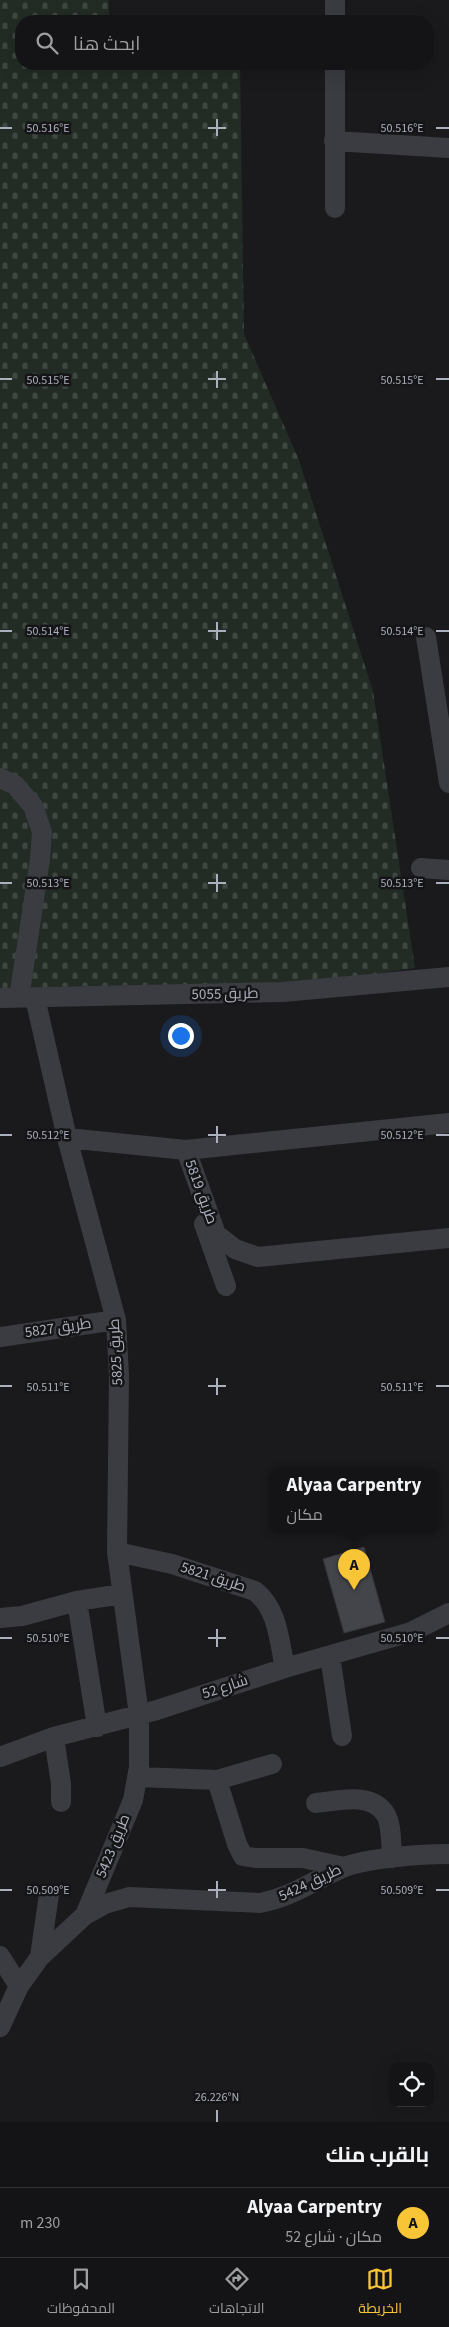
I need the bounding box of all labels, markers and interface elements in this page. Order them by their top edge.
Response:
search box [15,15,434,70]
icon: search [33,29,61,57]
text: ابحث هنا [73,31,140,58]
text: 50.516°E [26,120,70,137]
text: 50.516°E [380,120,424,137]
text: 50.515°E [26,372,70,389]
text: 50.515°E [380,372,424,389]
text: 50.514°E [26,623,70,640]
text: 50.514°E [380,623,424,640]
text: 50.513°E [26,875,70,892]
text: 50.513°E [380,875,424,892]
street label: طريق 5055 [191,983,259,1005]
your location [168,1023,194,1049]
text: 50.512°E [26,1127,70,1144]
text: 50.512°E [380,1127,424,1144]
street label: طريق 5819 [180,1157,222,1227]
street label: طريق 5827 [23,1313,93,1343]
street label: طريق 5825 [104,1318,128,1386]
text: 50.511°E [26,1379,70,1396]
text: 50.511°E [380,1379,424,1396]
popup [269,1468,439,1533]
text: Alyaa Carpentry [287,1472,421,1499]
text: مكان [287,1504,323,1526]
pin: A [338,1549,370,1590]
street label: طريق 5821 [178,1557,248,1597]
text: 50.510°E [26,1630,70,1647]
text: 50.510°E [380,1630,424,1647]
street label: شارع 52 [199,1670,251,1704]
street label: طريق 5423 [91,1811,135,1881]
street label: طريق 5424 [275,1859,345,1907]
text: 50.509°E [26,1882,70,1899]
text: 50.509°E [380,1882,424,1899]
map controls [389,2062,434,2107]
button: locate [389,2062,434,2107]
text: 26.226°N [195,2089,239,2106]
text: بالقرب منك [326,2140,429,2170]
text: Alyaa Carpentry [247,2194,382,2221]
text: 230 m [20,2212,60,2234]
text: A [408,2212,418,2234]
text: مكان · شارع 52 [285,2226,382,2248]
tab: المحفوظات [47,2265,115,2321]
tab: الاتجاهات [209,2265,264,2321]
tab: الخريطة [358,2265,402,2321]

